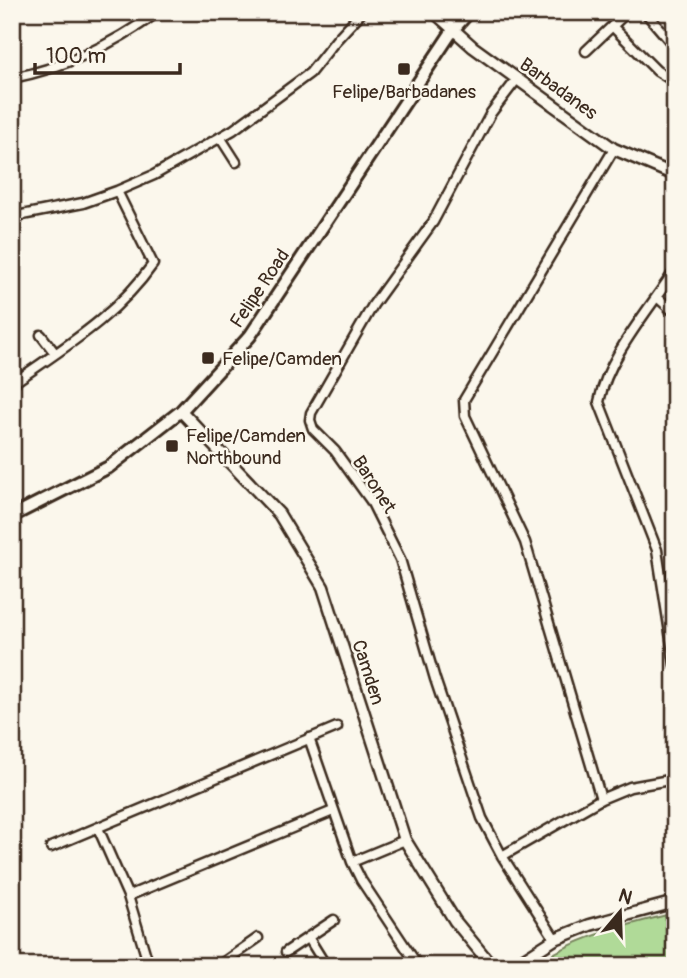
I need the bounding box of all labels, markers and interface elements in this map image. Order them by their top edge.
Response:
scale bar [35,32,180,76]
text: 100 m [46,43,106,70]
street label: Barbadanes [515,52,603,125]
marker: Felipe/Barbadanes [396,61,412,77]
place label: Felipe/Barbadanes [332,80,477,104]
street label: Felipe Road [225,245,295,333]
place label: Felipe/Camden [222,347,342,371]
marker: Felipe/Camden [200,350,216,366]
place label: Felipe/Camden Northbound [186,424,306,470]
marker: Felipe/Camden Northbound [164,438,180,454]
street label: Baronet [347,451,402,518]
street label: Camden [346,637,390,708]
north arrow [586,876,656,946]
text: N [615,883,635,910]

